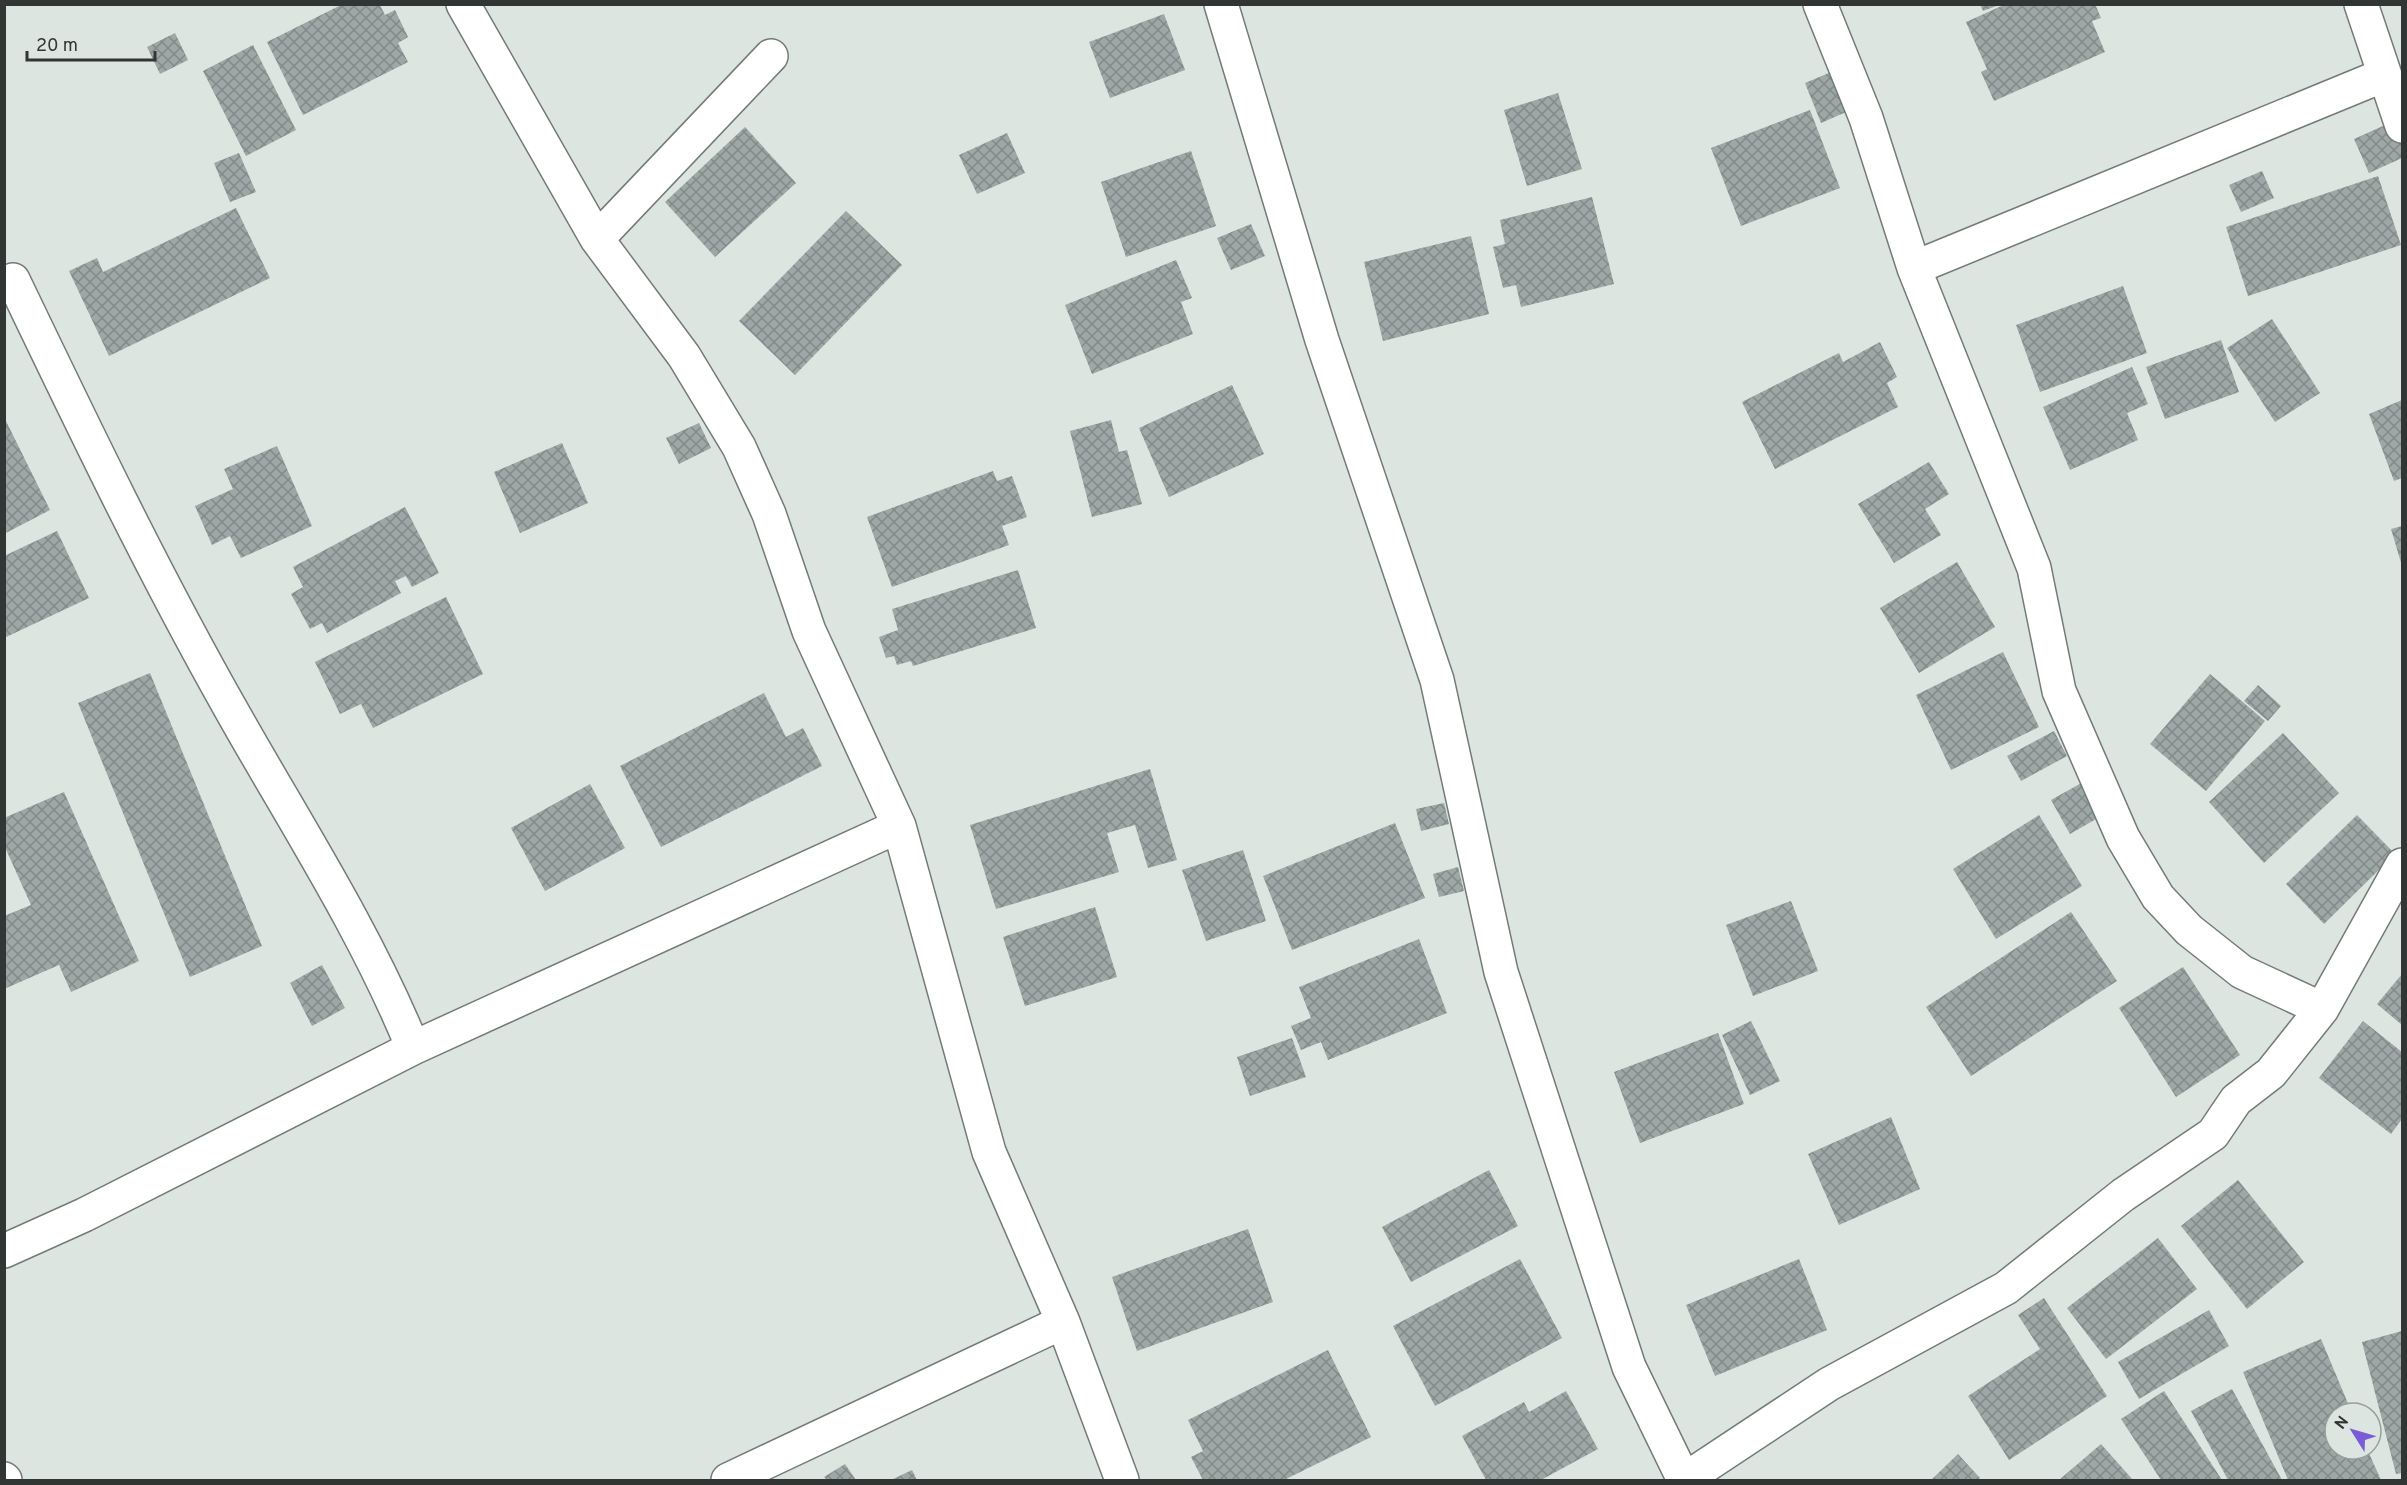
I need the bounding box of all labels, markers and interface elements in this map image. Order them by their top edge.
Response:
scale bar [27,24,154,62]
text: 20 m [36,35,78,58]
north arrow [2323,1401,2383,1461]
text: N [2331,1413,2354,1434]

